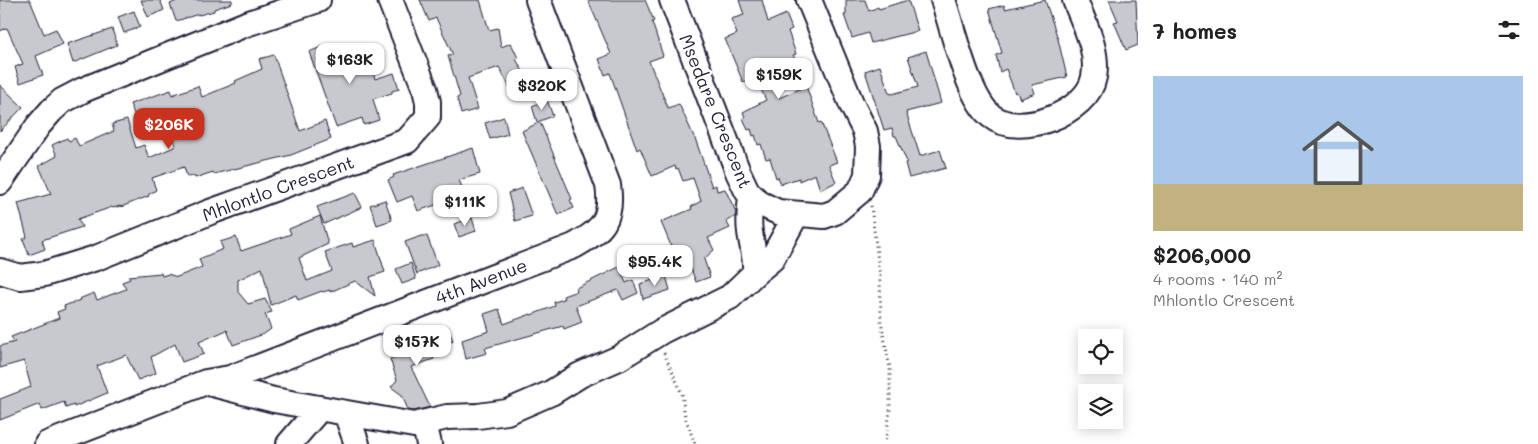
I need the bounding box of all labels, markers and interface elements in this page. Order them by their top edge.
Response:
icon: filters [1495,16,1523,44]
text: 7 homes [1153,17,1237,44]
street label: Msedare Crescent [674,30,758,192]
pin: $163K [315,42,385,85]
text: $163K [327,48,373,69]
pin: $159K [744,58,814,100]
text: $159K [756,63,802,84]
pin: $320K [507,68,577,111]
text: $320K [517,74,567,95]
pin: $206K [134,108,204,150]
icon: home [1293,108,1383,198]
text: $206K [144,113,194,134]
street label: Mhlontlo Crescent [199,149,357,227]
pin: $111K [430,184,500,227]
text: $111K [444,190,486,211]
text: $206,000 [1153,241,1251,268]
pin: $95.4K [614,244,696,287]
text: $95.4K [628,250,682,271]
street label: 4th Avenue [432,252,530,310]
text: 4 rooms · 140 m² [1153,268,1283,289]
text: Mhlontlo Crescent [1153,289,1295,310]
pin: $157K [382,324,452,367]
map controls [1078,329,1123,429]
button: locate [1078,329,1123,374]
text: $157K [394,330,440,351]
button: layers [1078,384,1123,429]

